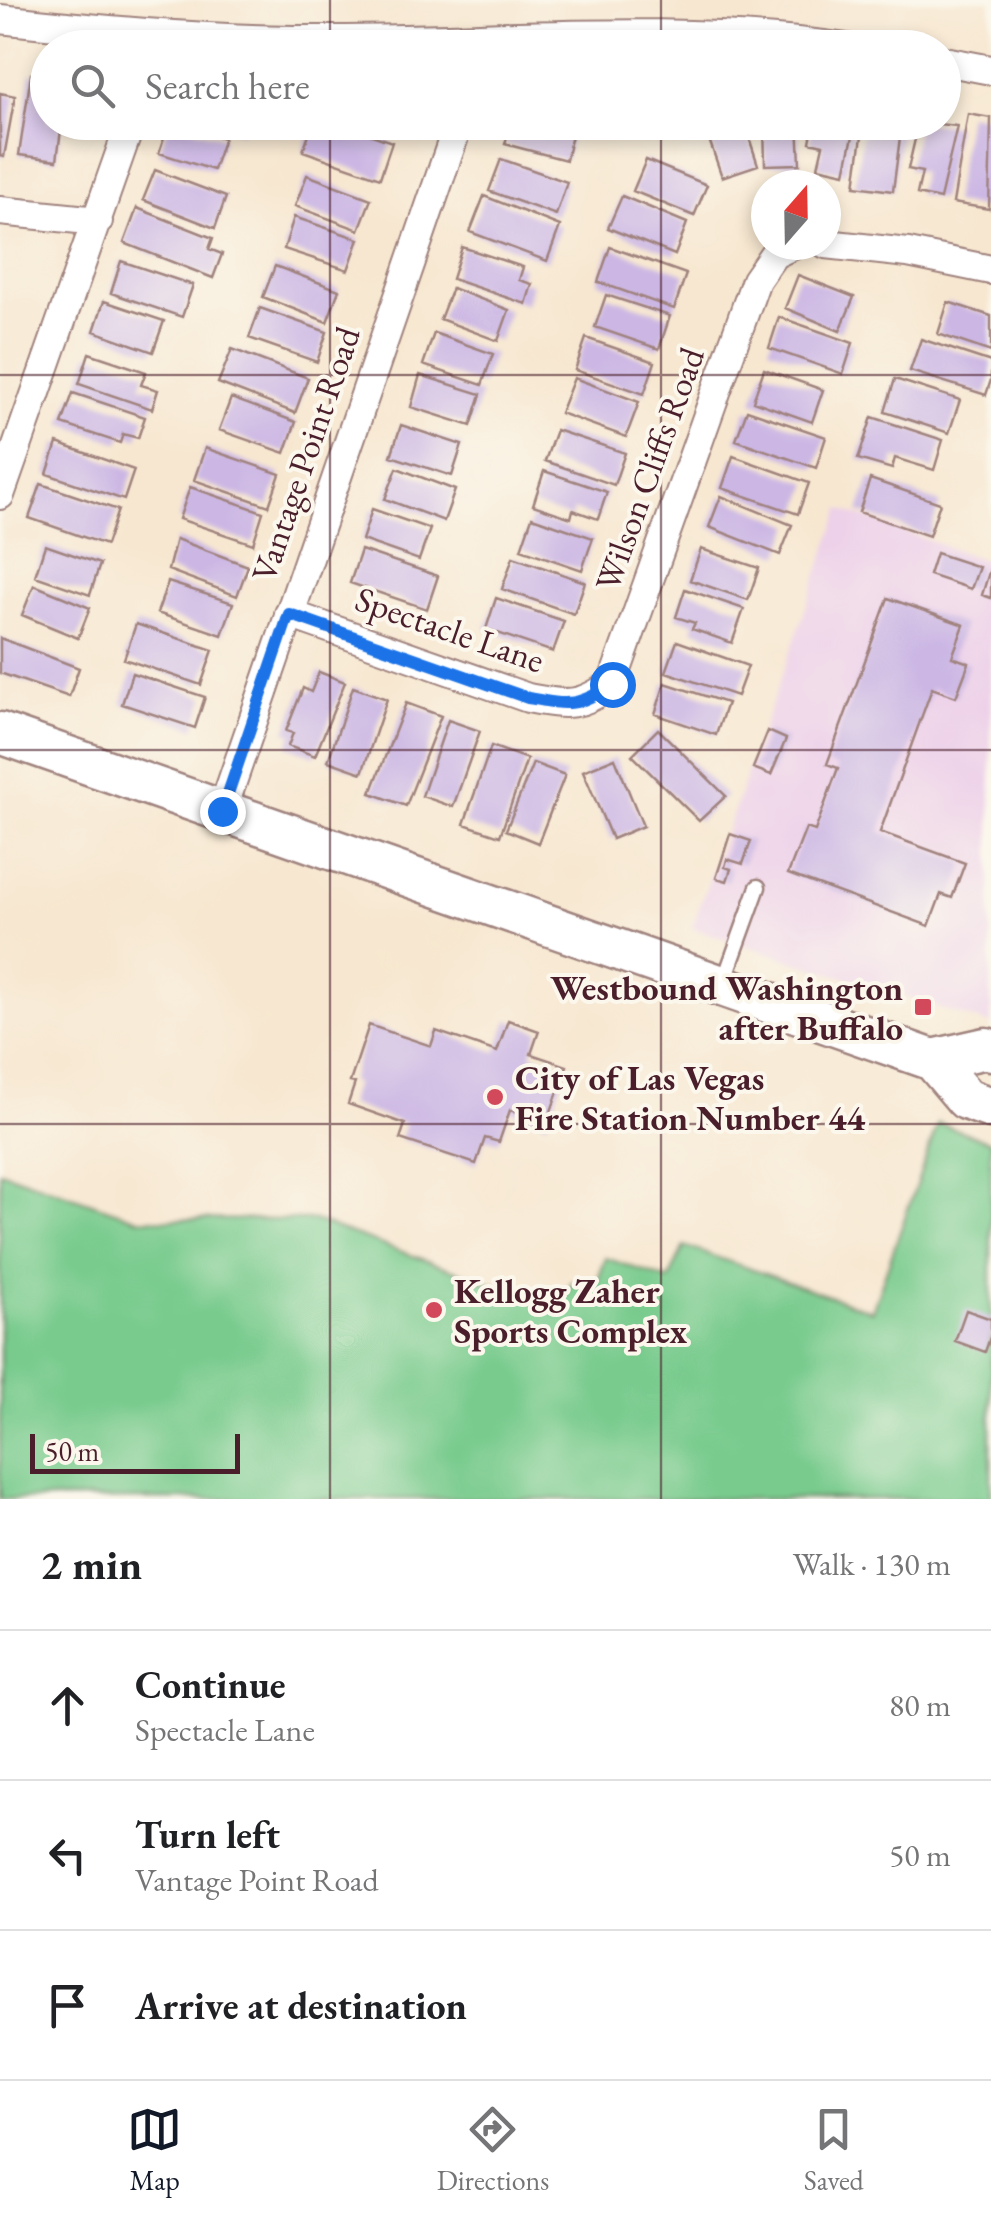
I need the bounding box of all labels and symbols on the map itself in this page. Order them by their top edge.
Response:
north arrow [751,170,841,260]
street label: Vantage Point Road [240,320,370,587]
street label: Wilson Cliffs Road [584,341,714,597]
street label: Spectacle Lane [350,576,550,682]
route start [590,662,636,708]
route end [200,789,246,835]
place label: Westbound Washington after Buffalo [550,965,903,1050]
marker: Westbound Washington after Buffalo [912,996,934,1018]
place label: City of Las Vegas Fire Station Number 44 [515,1055,866,1140]
marker: City of Las Vegas Fire Station Number 44 [484,1086,506,1108]
place label: Kellogg Zaher Sports Complex [454,1268,688,1353]
marker: Kellogg Zaher Sports Complex [423,1299,445,1321]
scale bar [30,1429,240,1474]

